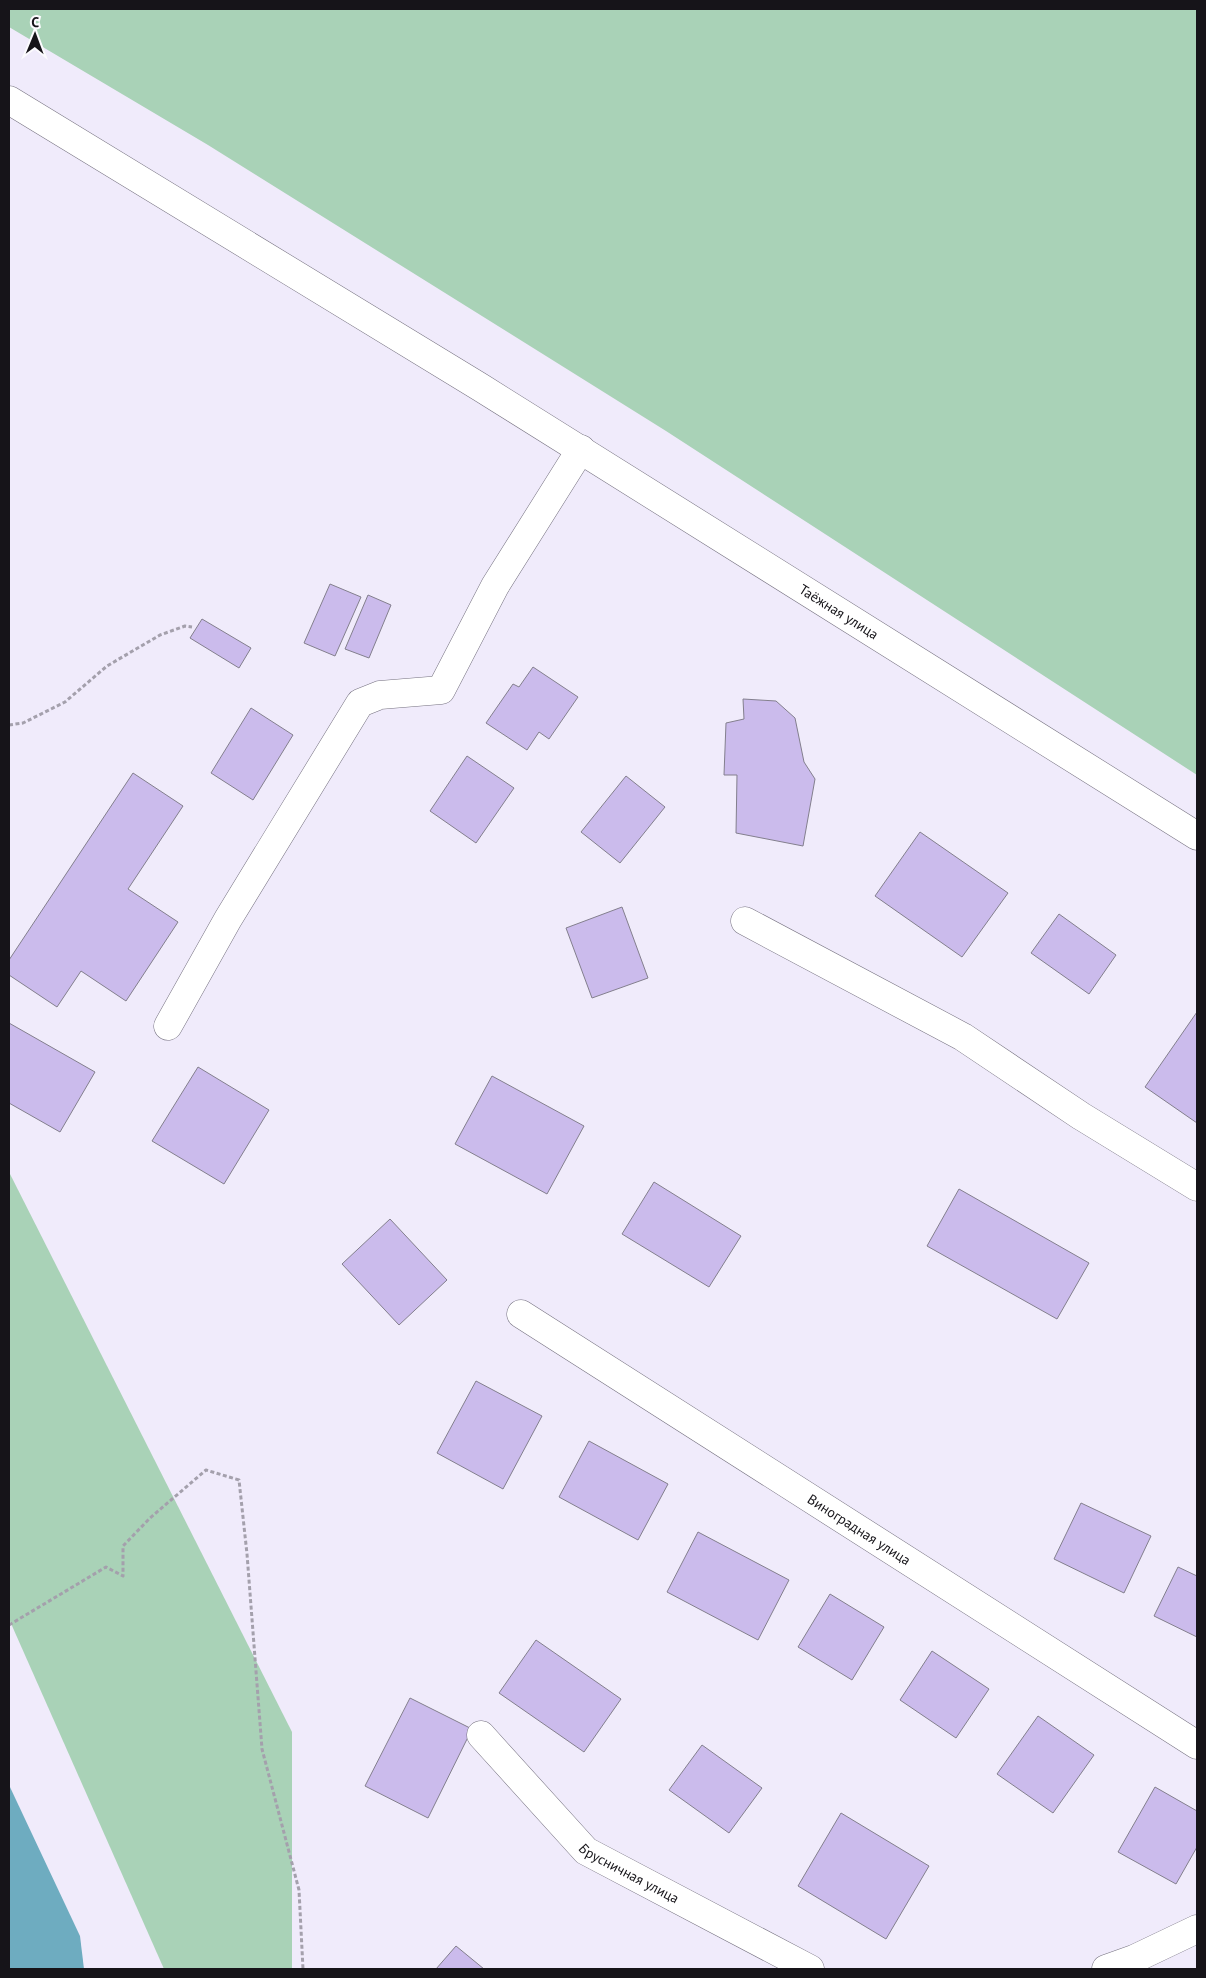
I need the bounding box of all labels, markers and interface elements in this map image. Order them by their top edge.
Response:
north arrow [10,10,60,60]
text: С [31,13,39,31]
street label: Таёжная улица [796,580,882,643]
street label: Виноградная улица [804,1490,914,1569]
street label: Брусничная улица [575,1840,682,1907]

